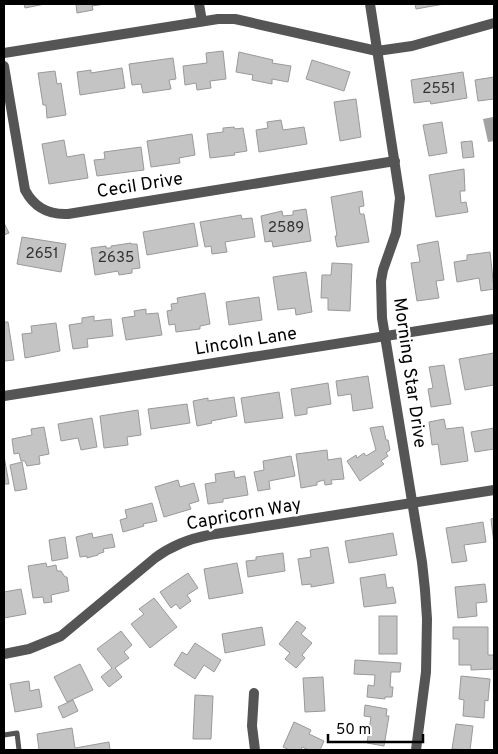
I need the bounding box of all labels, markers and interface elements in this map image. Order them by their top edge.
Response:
house number: 2551 [422,80,456,99]
street label: Cecil Drive [95,168,185,204]
house number: 2589 [268,219,304,238]
house number: 2651 [25,245,59,264]
house number: 2635 [98,249,134,268]
street label: Morning Star Drive [387,296,431,450]
street label: Lincoln Lane [193,323,299,361]
street label: Capricorn Way [185,494,303,536]
scale bar [328,712,423,744]
text: 50 m [336,721,371,740]

